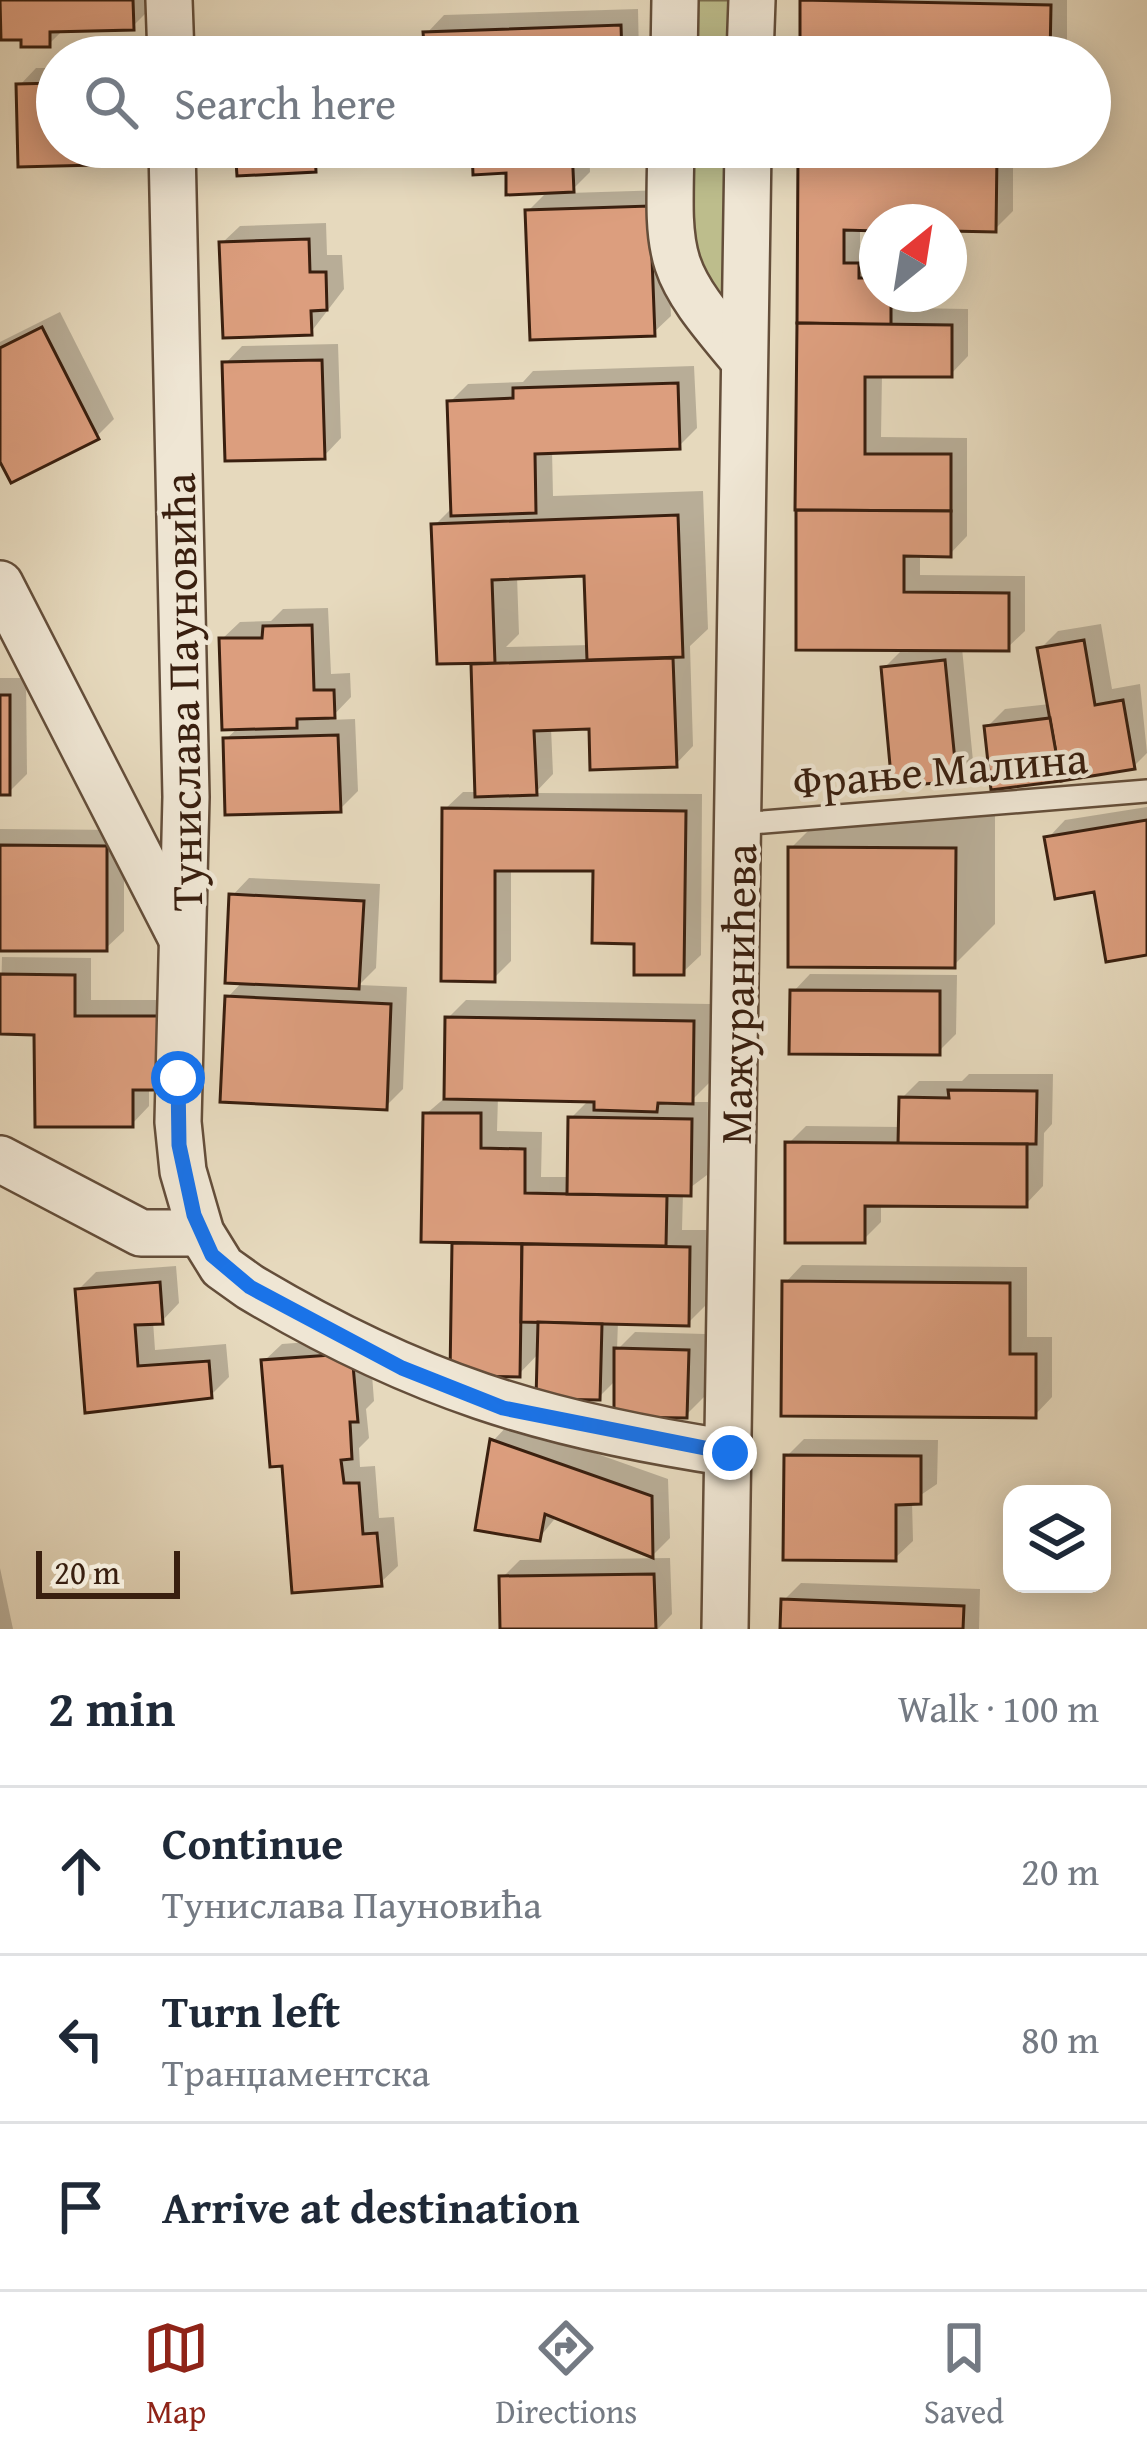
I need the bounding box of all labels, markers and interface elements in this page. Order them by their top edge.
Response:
search box [36,36,1111,168]
icon: search [78,69,144,135]
text: Search here [174,70,396,135]
north arrow [859,204,967,312]
street label: Тунислава Пауновића [146,472,218,912]
street label: Фрање Малина [790,724,1091,814]
street label: Мажуранићева [702,842,772,1145]
route start [151,1051,205,1105]
route end [703,1426,757,1480]
map controls [1003,1485,1111,1593]
button: layers [1003,1485,1111,1593]
scale bar [36,1545,180,1598]
text: 20 m [54,1548,120,1596]
text: 2 min [48,1670,175,1745]
text: Walk · 100 m [898,1679,1099,1736]
text: Continue [162,1810,343,1875]
icon: ahead [48,1838,114,1904]
text: 20 m [1021,1842,1099,1899]
text: Тунислава Пауновића [162,1875,542,1932]
text: Turn left [162,1978,340,2043]
icon: left [48,2006,114,2072]
text: 80 m [1021,2010,1099,2067]
text: Транџаментска [162,2043,430,2100]
icon: arrive [48,2174,114,2240]
text: Arrive at destination [162,2174,580,2239]
tab: Map [143,2315,209,2435]
tab: Directions [496,2315,637,2435]
tab: Saved [924,2315,1004,2435]

